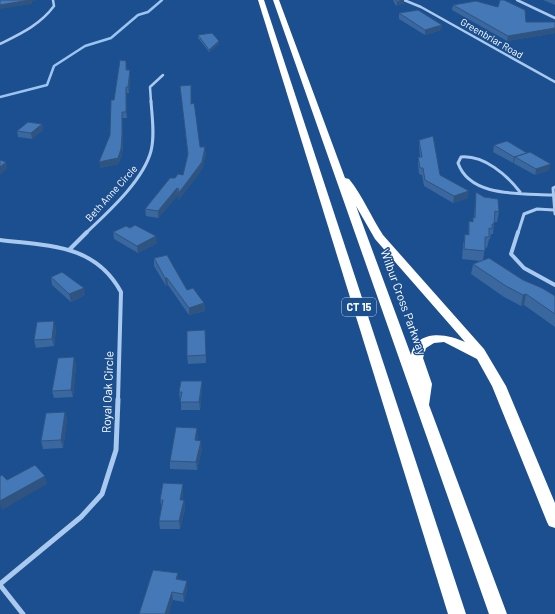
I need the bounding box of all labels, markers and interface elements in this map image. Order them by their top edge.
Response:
street label: Greenbriar Road [459,15,525,61]
street label: Beth Anne Circle [83,162,139,224]
street label: Wilbur Cross Parkway [378,247,430,357]
road number: CT 15 [342,298,376,316]
street label: Royal Oak Circle [99,351,115,433]

